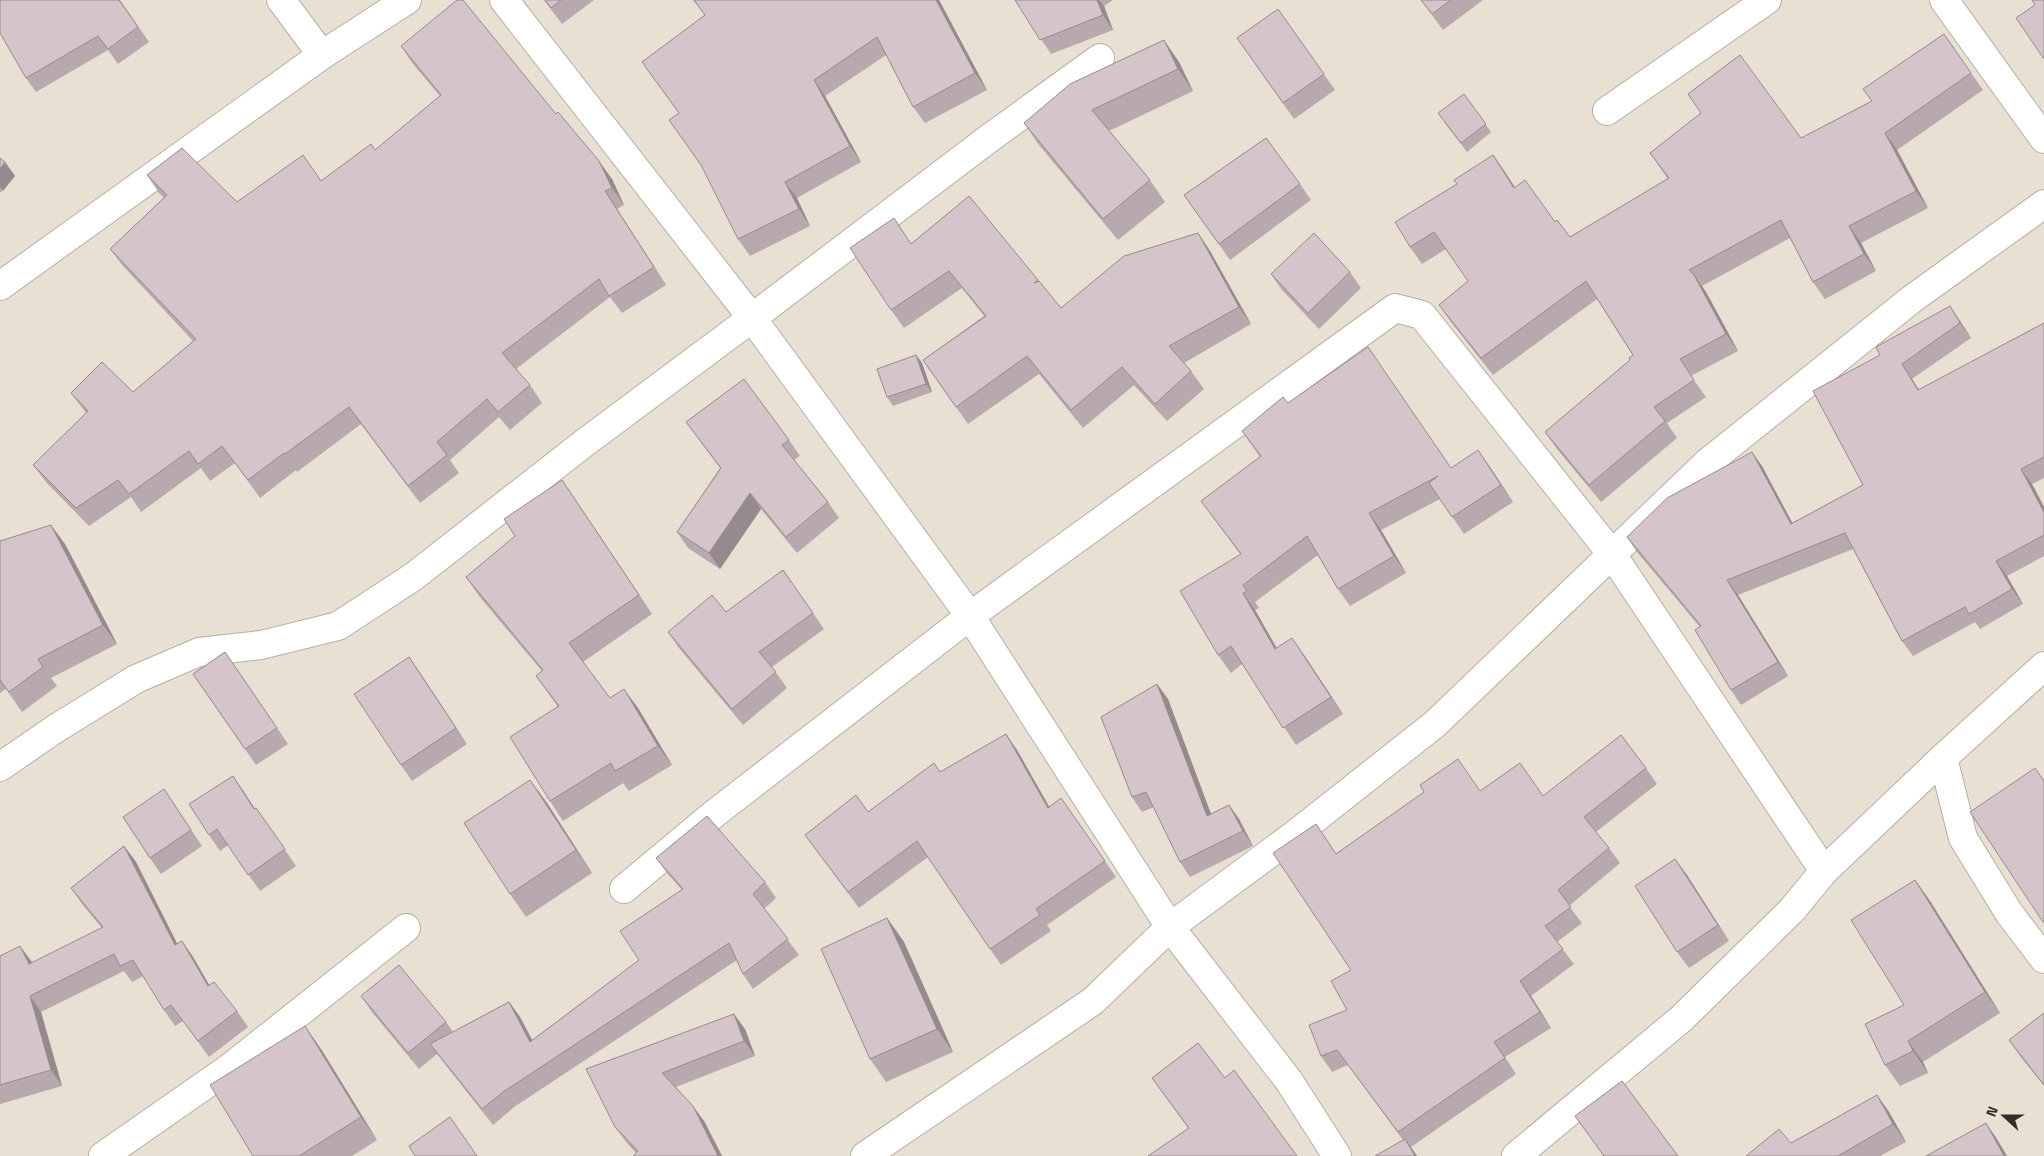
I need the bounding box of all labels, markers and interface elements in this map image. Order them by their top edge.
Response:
north arrow [1979,1091,2029,1141]
text: N [1980,1103,2003,1119]

